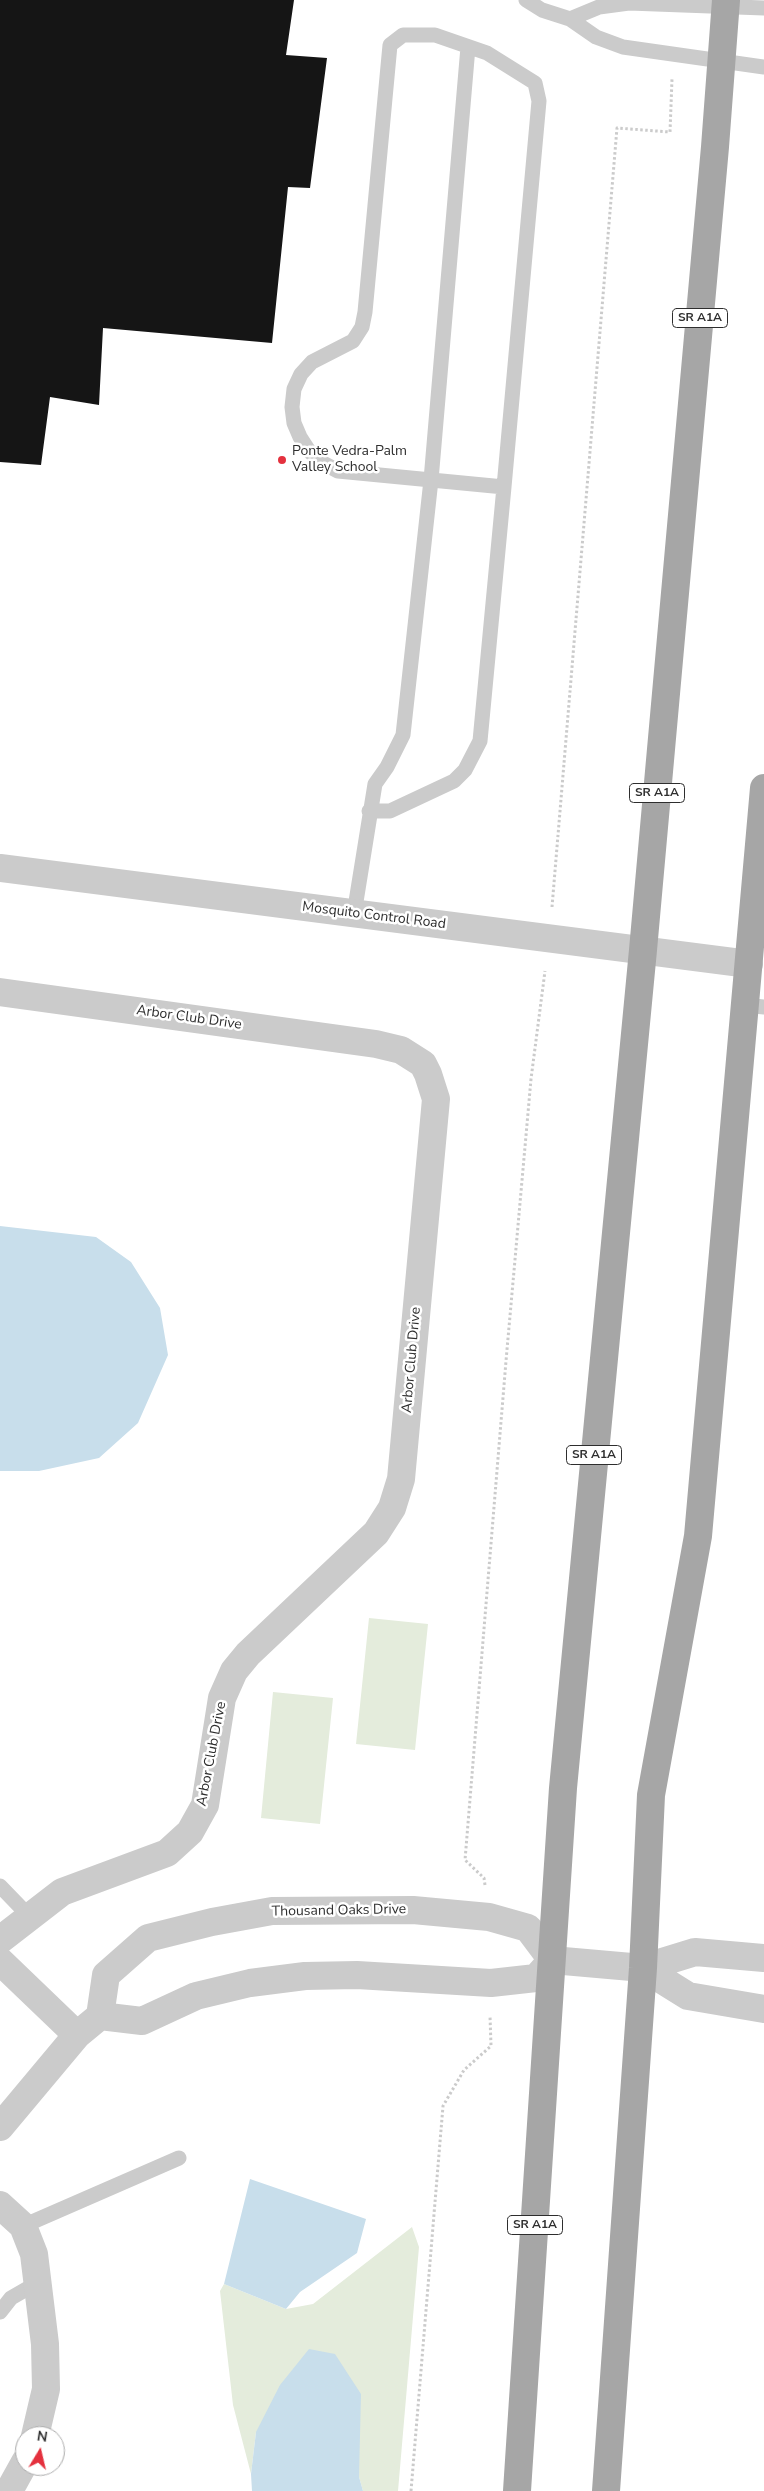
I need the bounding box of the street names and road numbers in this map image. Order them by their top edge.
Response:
road number: SR A1A [672,308,728,328]
road number: SR A1A [630,784,684,802]
street label: Mosquito Control Road [301,899,447,933]
street label: Arbor Club Drive [135,1002,243,1034]
street label: Arbor Club Drive [399,1306,425,1414]
road number: SR A1A [566,1446,622,1464]
street label: Arbor Club Drive [194,1700,230,1808]
street label: Thousand Oaks Drive [272,1901,406,1921]
road number: SR A1A [508,2216,562,2234]

